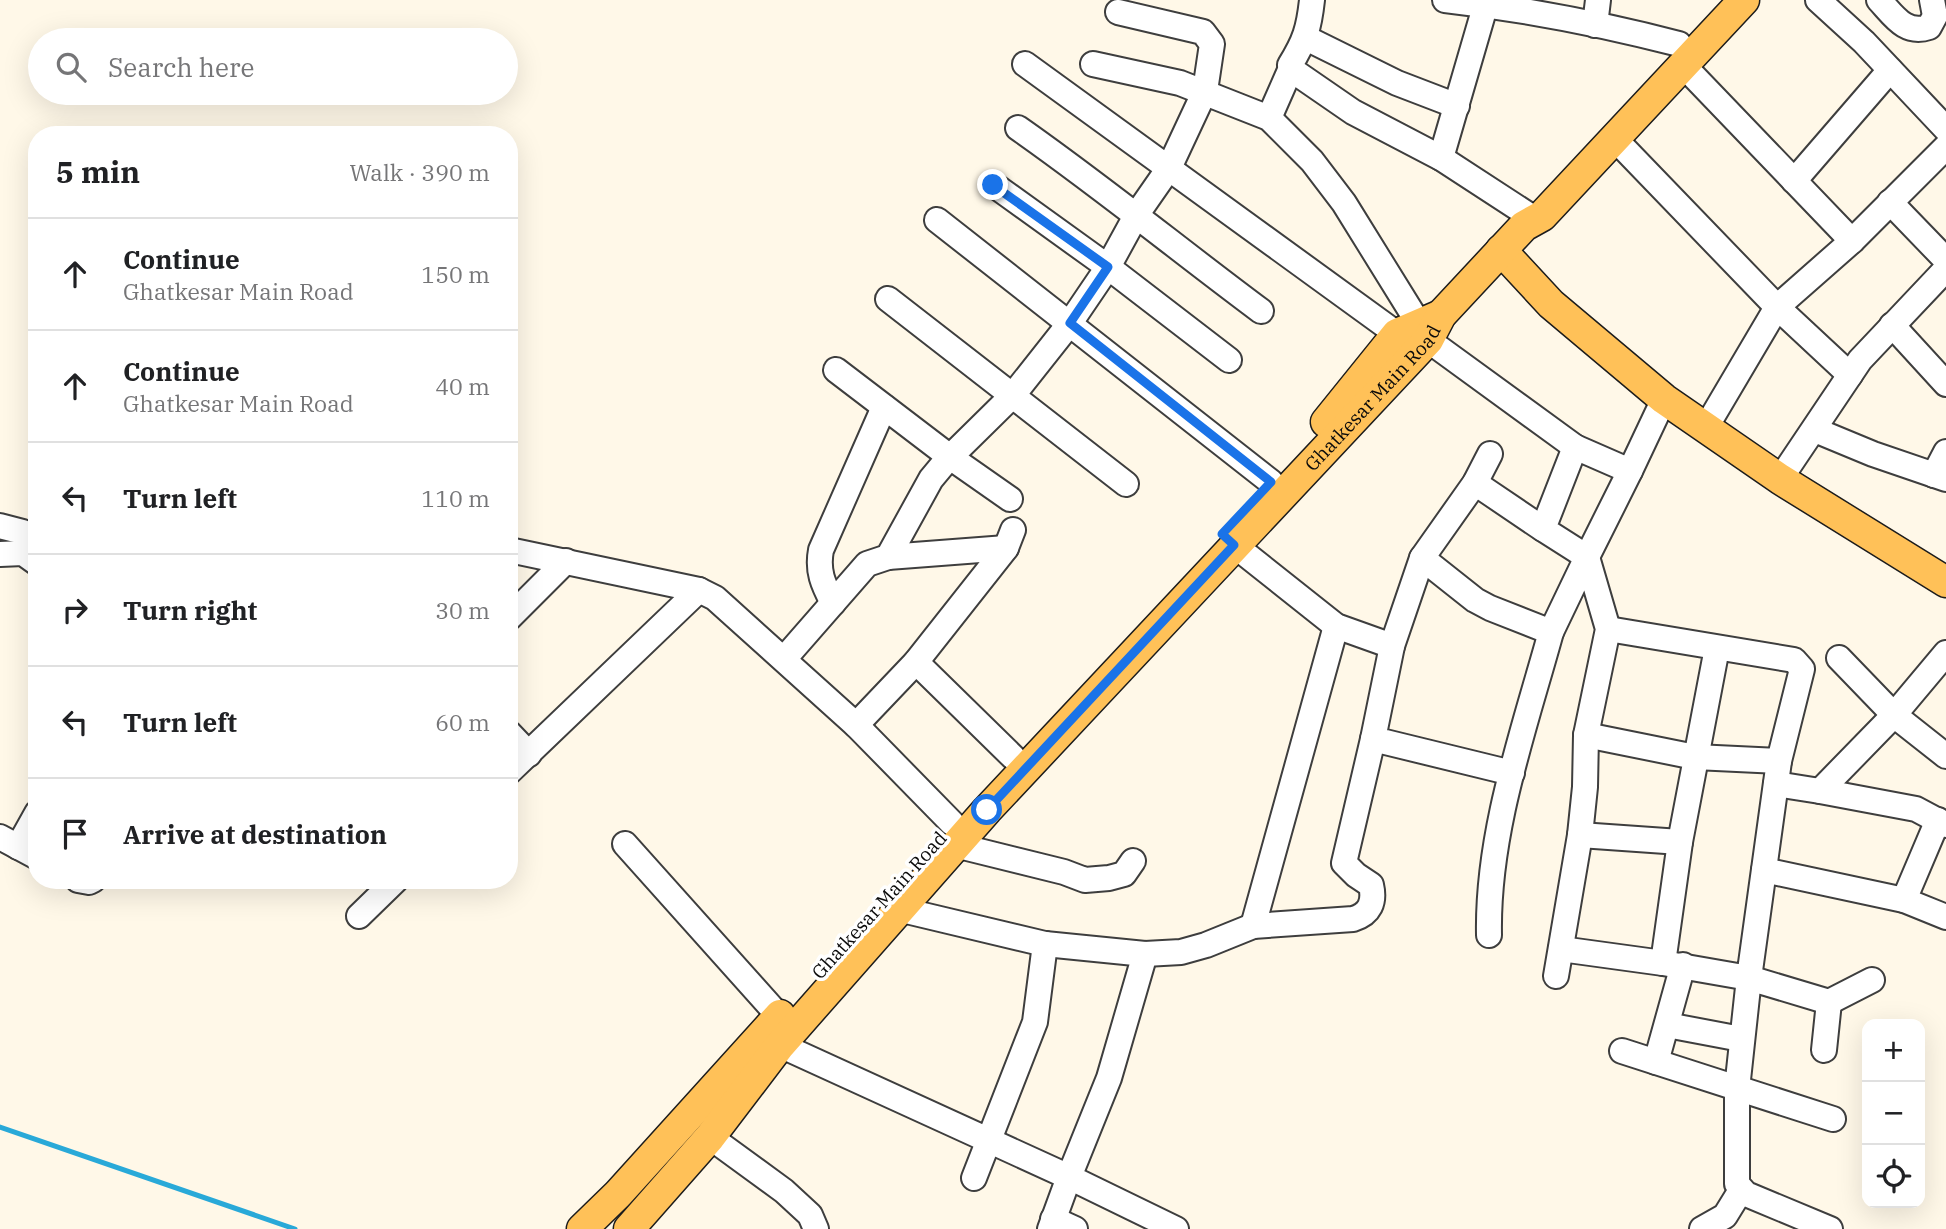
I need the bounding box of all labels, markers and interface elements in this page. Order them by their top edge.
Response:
search box [28,28,518,105]
icon: search [52,48,90,86]
text: Search here [108,50,254,84]
text: 5 min [56,152,140,191]
text: Walk · 390 m [349,157,490,187]
route end [977,169,1008,200]
text: Continue [123,242,240,276]
icon: ahead [56,255,94,293]
text: 150 m [421,259,490,289]
text: Ghatkesar Main Road [123,276,354,306]
street label: Ghatkesar Main Road [1299,321,1446,476]
text: Continue [123,354,240,388]
icon: ahead [56,367,94,405]
text: 40 m [435,371,490,401]
text: Ghatkesar Main Road [123,388,354,418]
icon: left [56,479,94,517]
text: Turn left [123,481,237,515]
text: 110 m [421,483,490,513]
icon: right [56,591,94,629]
text: Turn right [123,593,257,627]
text: 30 m [435,595,490,625]
icon: left [56,703,94,741]
text: Turn left [123,705,237,739]
text: 60 m [435,707,490,737]
route start [971,794,1002,825]
icon: arrive [56,815,94,853]
text: Arrive at destination [123,817,387,851]
street label: Ghatkesar Main Road [806,826,952,984]
map controls [1862,1019,1925,1208]
button: + [1862,1019,1925,1082]
button: − [1862,1082,1925,1145]
button: locate [1862,1145,1925,1208]

